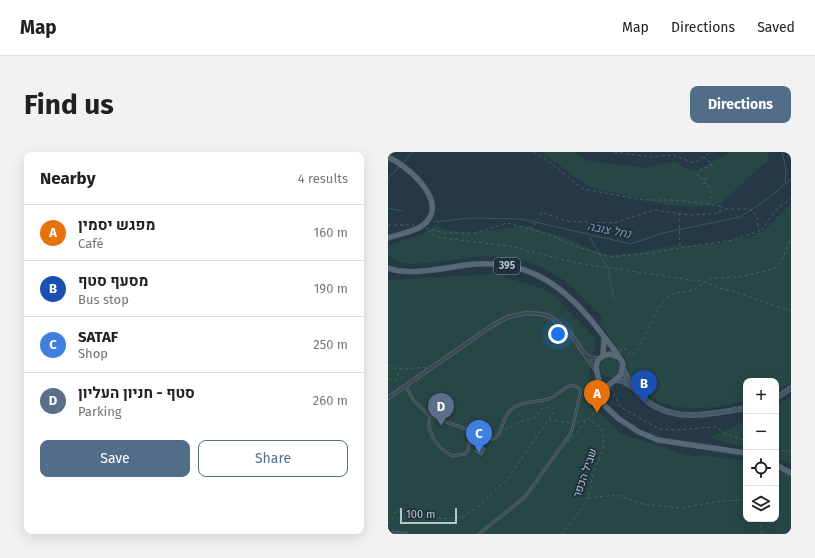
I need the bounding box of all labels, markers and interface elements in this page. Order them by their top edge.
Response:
text: Map [20,16,57,39]
text: Map [622,19,649,36]
text: Directions [671,19,735,36]
text: Saved [757,19,795,36]
button: Directions [690,86,791,123]
text: Find us [24,88,114,121]
text: Nearby [40,168,95,189]
text: 4 results [298,171,348,186]
text: מפגש יסמין [78,216,155,234]
water label: נחל צובה [586,219,634,241]
text: A [49,225,57,240]
text: 160 m [314,225,348,240]
text: Café [78,236,104,251]
road number: 395 [494,258,520,274]
text: מסעף סטף [78,272,149,290]
text: B [49,281,57,296]
text: 190 m [314,281,348,296]
text: Bus stop [78,292,129,307]
your location [548,324,568,344]
text: SATAF [78,328,118,346]
text: C [49,337,57,352]
text: 250 m [313,337,348,352]
text: Shop [78,346,108,361]
pin: B [631,370,657,403]
map controls [743,378,779,522]
button: + [743,378,779,414]
pin: A [584,380,610,413]
text: סטף - חניון העליון [78,384,195,402]
text: D [49,393,57,408]
text: 260 m [313,393,348,408]
pin: D [428,393,454,426]
text: Parking [78,404,122,419]
button: − [743,414,779,450]
pin: C [466,420,492,453]
button: Save [40,440,190,477]
button: Share [198,440,348,477]
street label: שביל הכפר [571,447,599,499]
button: locate [743,450,779,486]
button: layers [743,486,779,522]
scale bar [400,506,457,525]
text: 100 m [406,508,435,521]

